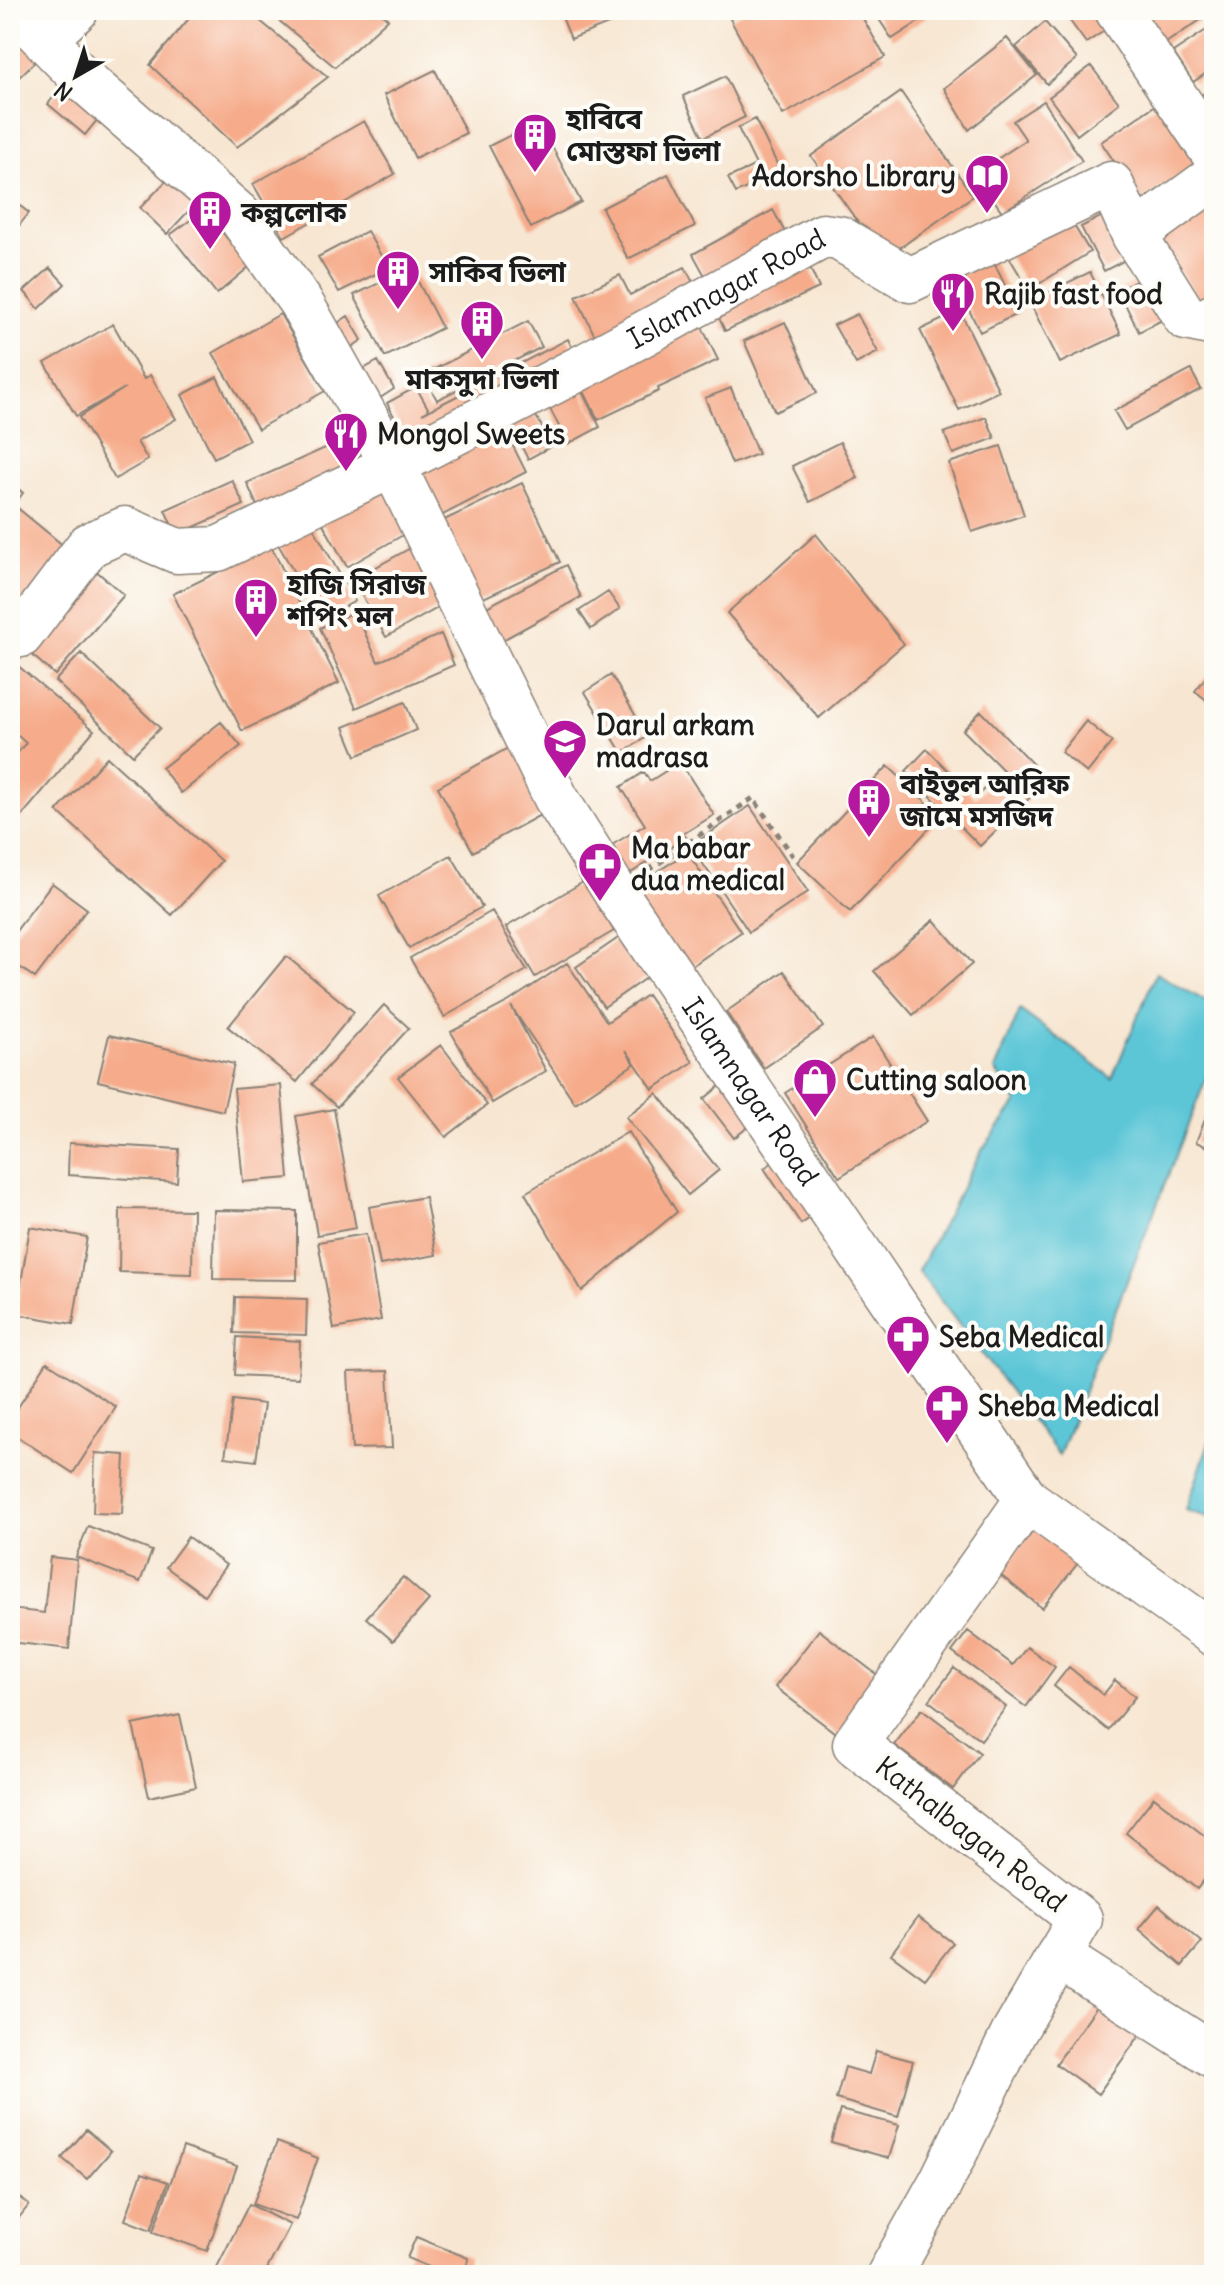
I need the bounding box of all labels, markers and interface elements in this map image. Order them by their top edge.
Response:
north arrow [36,36,116,116]
text: N [49,76,78,107]
place label: হাবিবে মোস্তফা ভিলা [565,101,721,169]
building icon: হাবিবে মোস্তফা ভিলা [511,111,559,174]
library icon: Adorsho Library [963,152,1011,215]
place label: Adorsho Library [752,158,956,194]
building icon: কল্পলোক [186,188,234,251]
place label: কল্পলোক [240,194,348,230]
street label: Islamnagar Road [621,220,831,357]
building icon: সাকিব ভিলা [374,248,422,311]
place label: সাকিব ভিলা [428,254,567,290]
restaurant icon: Rajib fast food [929,270,977,333]
place label: Rajib fast food [984,276,1163,312]
building icon: মাকসুদা ভিলা [458,298,506,361]
place label: মাকসুদা ভিলা [404,361,560,397]
restaurant icon: Mongol Sweets [322,410,370,473]
place label: Mongol Sweets [377,416,566,452]
place label: হাজি সিরাজ শপিং মল [286,566,427,634]
building icon: হাজি সিরাজ শপিং মল [232,576,280,639]
place label: Darul arkam madrasa [596,707,755,775]
school or university icon: Darul arkam madrasa [541,717,589,780]
place label: বাইতুল আরিফ জামে মসজিদ [899,766,1070,834]
building icon: বাইতুল আরিফ জামে মসজিদ [845,776,893,839]
place label: Ma babar dua medical [631,830,785,898]
pharmacy icon: Ma babar dua medical [576,840,624,903]
street label: Islamnagar Road [674,991,827,1192]
shop icon: Cutting saloon [791,1056,839,1119]
place label: Cutting saloon [846,1062,1027,1098]
pharmacy icon: Seba Medical [884,1313,932,1376]
place label: Seba Medical [939,1319,1104,1355]
pharmacy icon: Sheba Medical [923,1382,971,1445]
place label: Sheba Medical [978,1388,1160,1424]
street label: Kathalbagan Road [868,1748,1074,1920]

